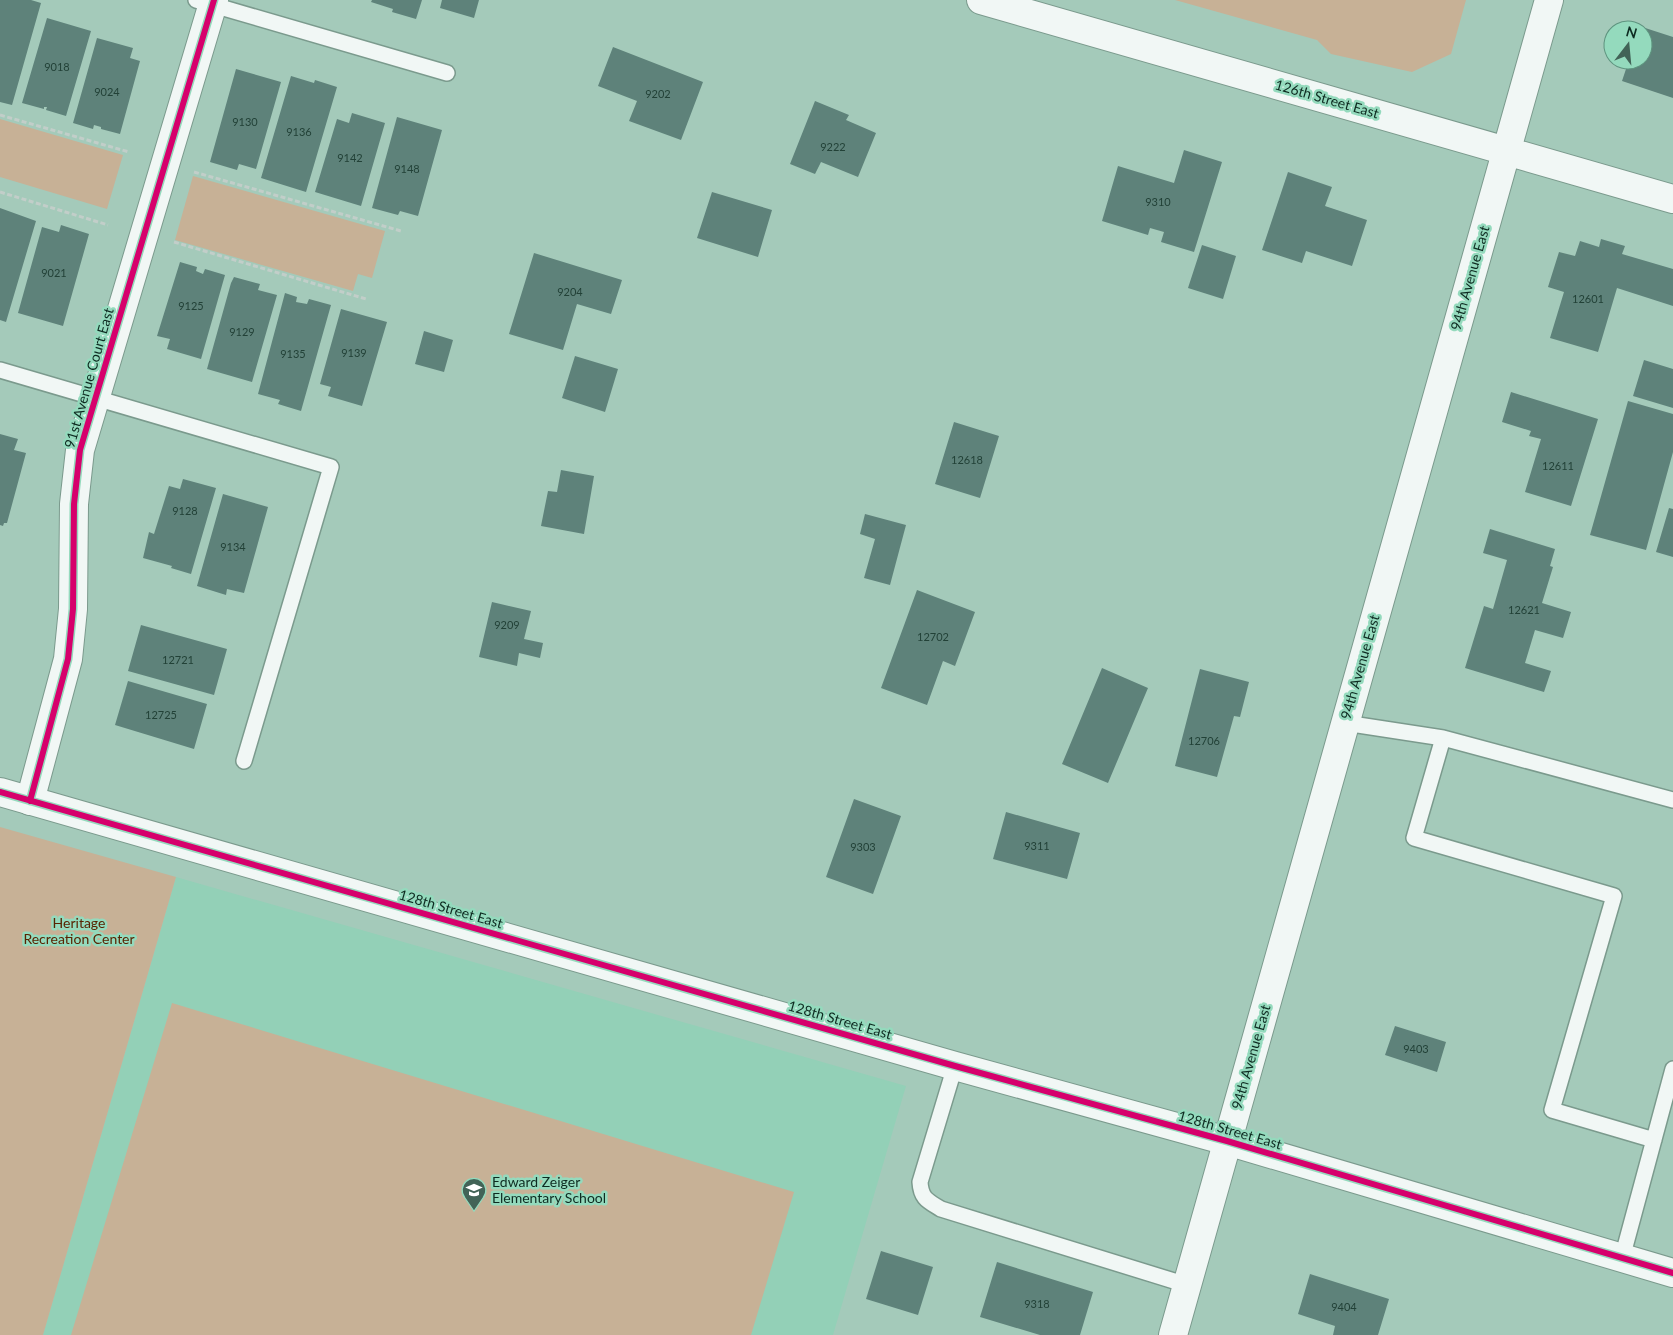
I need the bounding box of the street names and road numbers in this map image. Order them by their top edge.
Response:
street label: 126th Street East [1273,76,1381,121]
street label: 94th Avenue East [1446,224,1493,332]
street label: 91st Avenue Court East [60,306,117,450]
street label: 94th Avenue East [1336,613,1383,721]
street label: 128th Street East [397,886,505,931]
street label: 128th Street East [786,997,894,1042]
street label: 94th Avenue East [1227,1003,1274,1111]
street label: 128th Street East [1176,1107,1284,1152]

